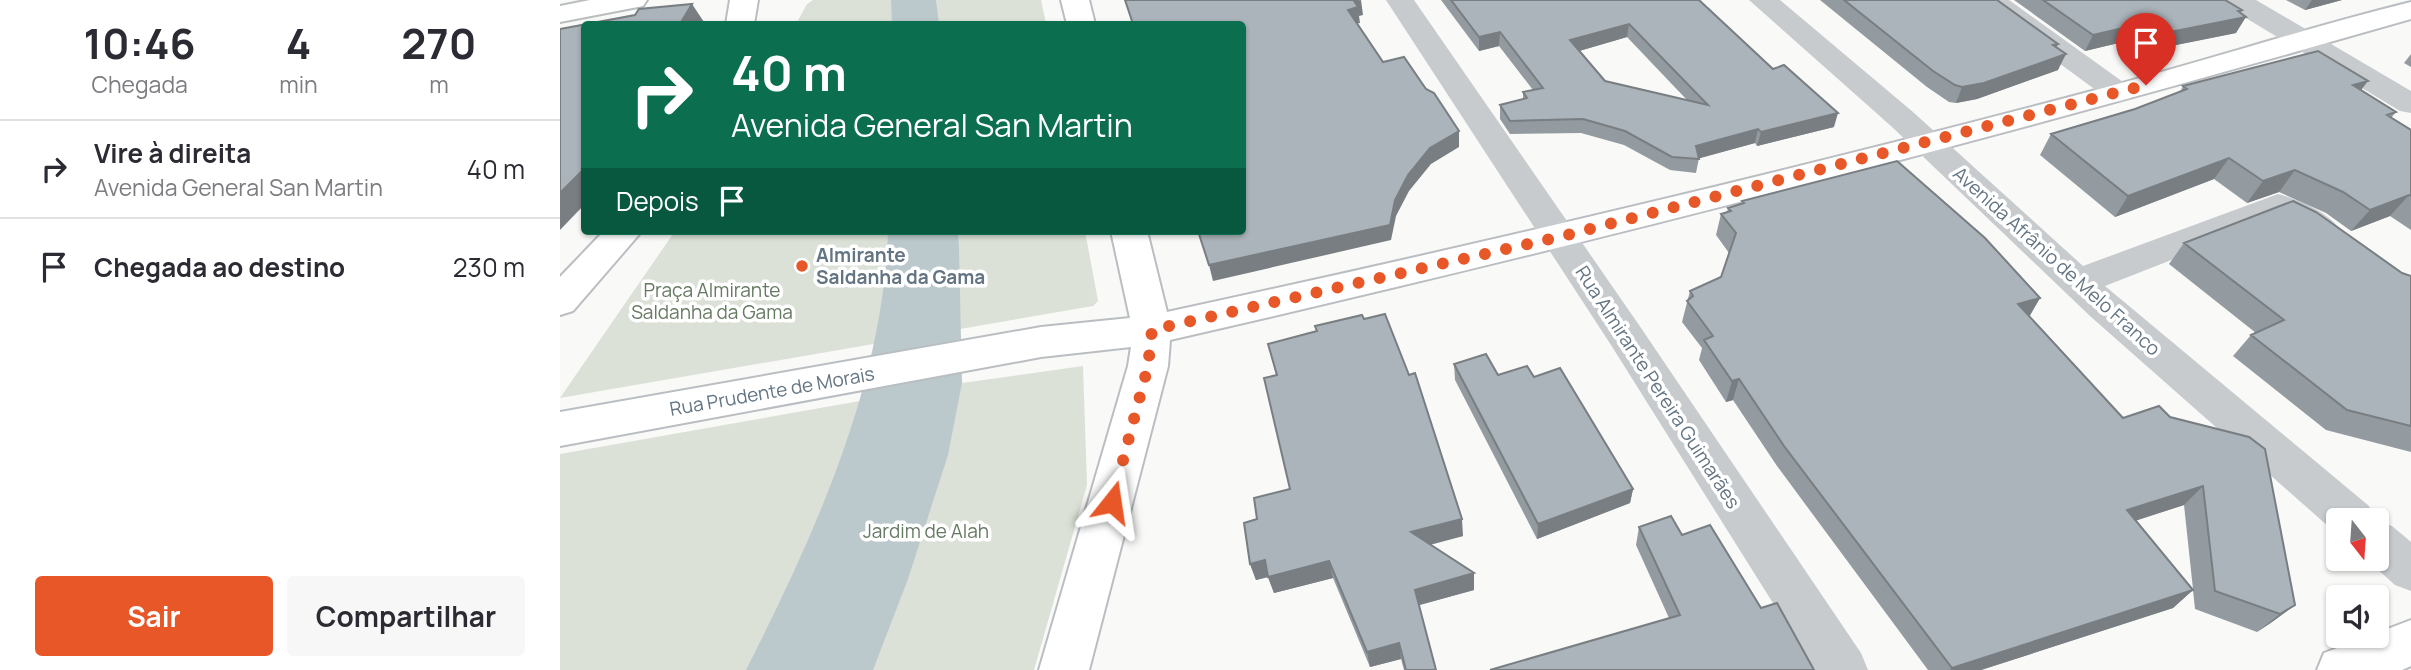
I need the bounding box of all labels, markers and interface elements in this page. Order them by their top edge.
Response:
pin [2116,13,2176,85]
text: 10:46 [84,14,196,72]
text: 4 [286,14,311,72]
text: 270 [401,14,476,72]
icon: arrive [2127,24,2165,62]
text: 40 m [731,39,847,106]
icon: right [616,49,707,140]
text: Chegada [91,68,188,100]
text: min [279,68,318,100]
text: m [429,68,449,100]
text: Avenida General San Martin [731,103,1133,147]
text: Vire à direita [94,135,251,171]
icon: right [35,150,73,188]
text: 40 m [467,151,525,187]
street label: Avenida Afrânio de Melo Franco [1948,161,2166,361]
text: Avenida General San Martin [94,171,383,203]
icon: arrive [713,182,751,220]
text: Depois [616,183,699,219]
place label: Almirante Saldanha da Gama [816,242,985,290]
icon: arrive [35,248,73,286]
text: Chegada ao destino [94,249,345,285]
text: 230 m [453,249,525,285]
marker: Almirante Saldanha da Gama [794,258,810,274]
street label: Rua Almirante Pereira Guimarães [1570,261,1746,513]
park label: Praça Almirante Saldanha da Gama [631,277,793,325]
street label: Rua Prudente de Morais [668,360,876,422]
position arrow [1075,465,1149,539]
north arrow [2326,508,2389,570]
map controls [2326,508,2389,648]
park label: Jardim de Alah [863,518,989,544]
button: Sair [35,576,273,656]
button: Compartilhar [287,576,525,656]
button: sound [2326,585,2389,648]

